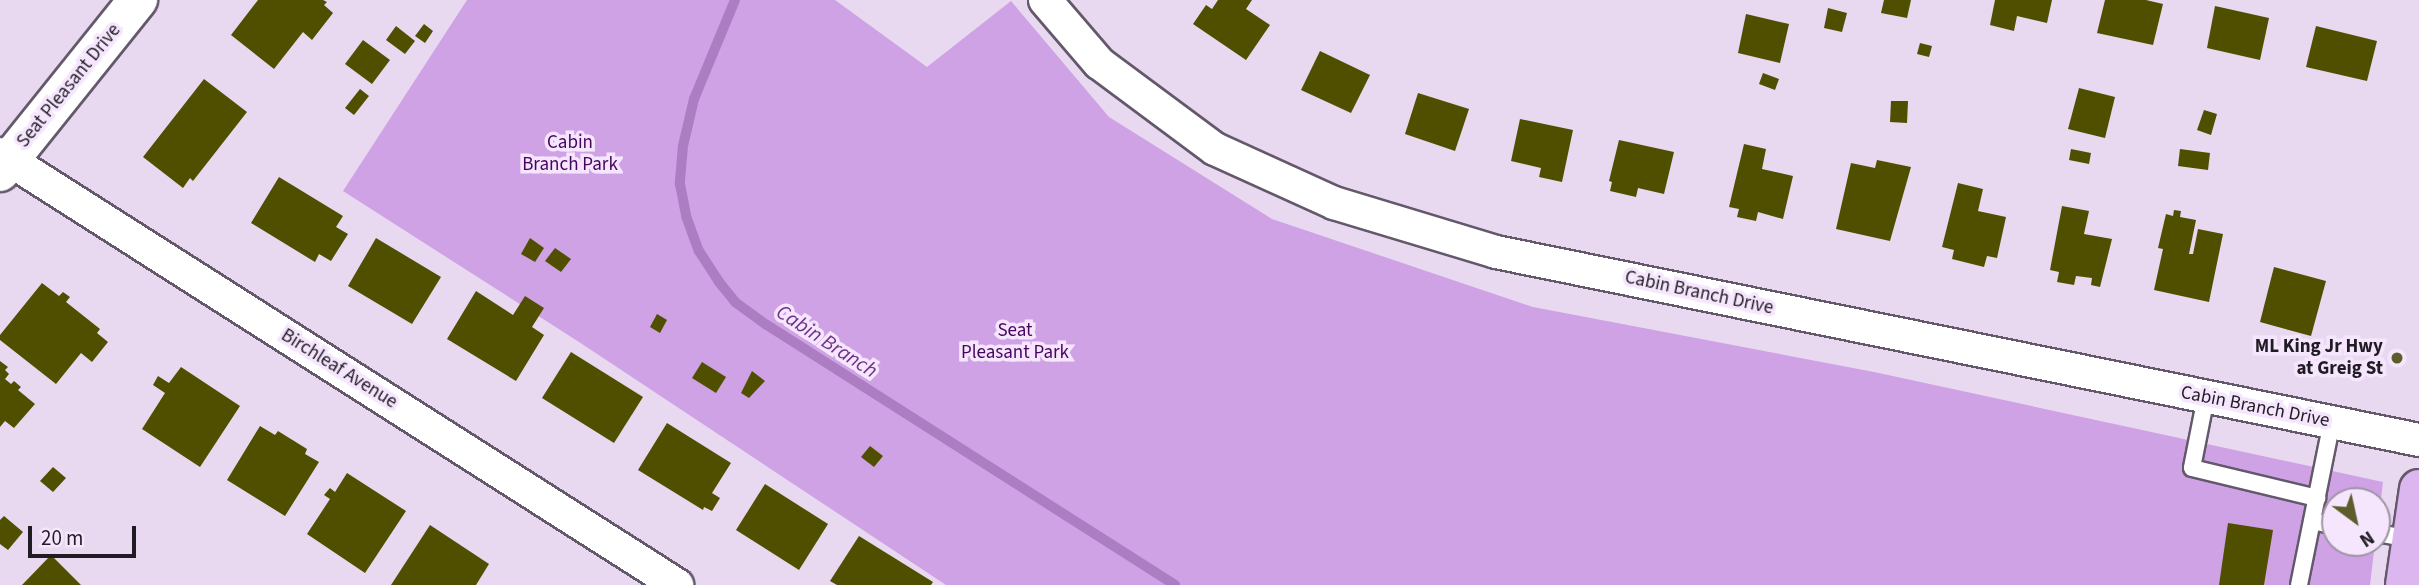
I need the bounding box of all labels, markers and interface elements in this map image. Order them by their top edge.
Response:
street label: Seat Pleasant Drive [12,20,126,152]
park label: Cabin Branch Park [522,132,618,176]
street label: Cabin Branch Drive [1623,266,1775,320]
water label: Cabin Branch [772,299,882,383]
park label: Seat Pleasant Park [961,320,1069,364]
street label: Birchleaf Avenue [277,324,401,414]
place label: ML King Jr Hwy at Greig St [2255,336,2383,380]
marker: ML King Jr Hwy at Greig St [2389,350,2405,366]
street label: Cabin Branch Drive [2179,381,2331,433]
north arrow [2321,487,2391,557]
scale bar [32,512,140,556]
text: 20 m [41,523,83,553]
text: N [2354,524,2379,553]

